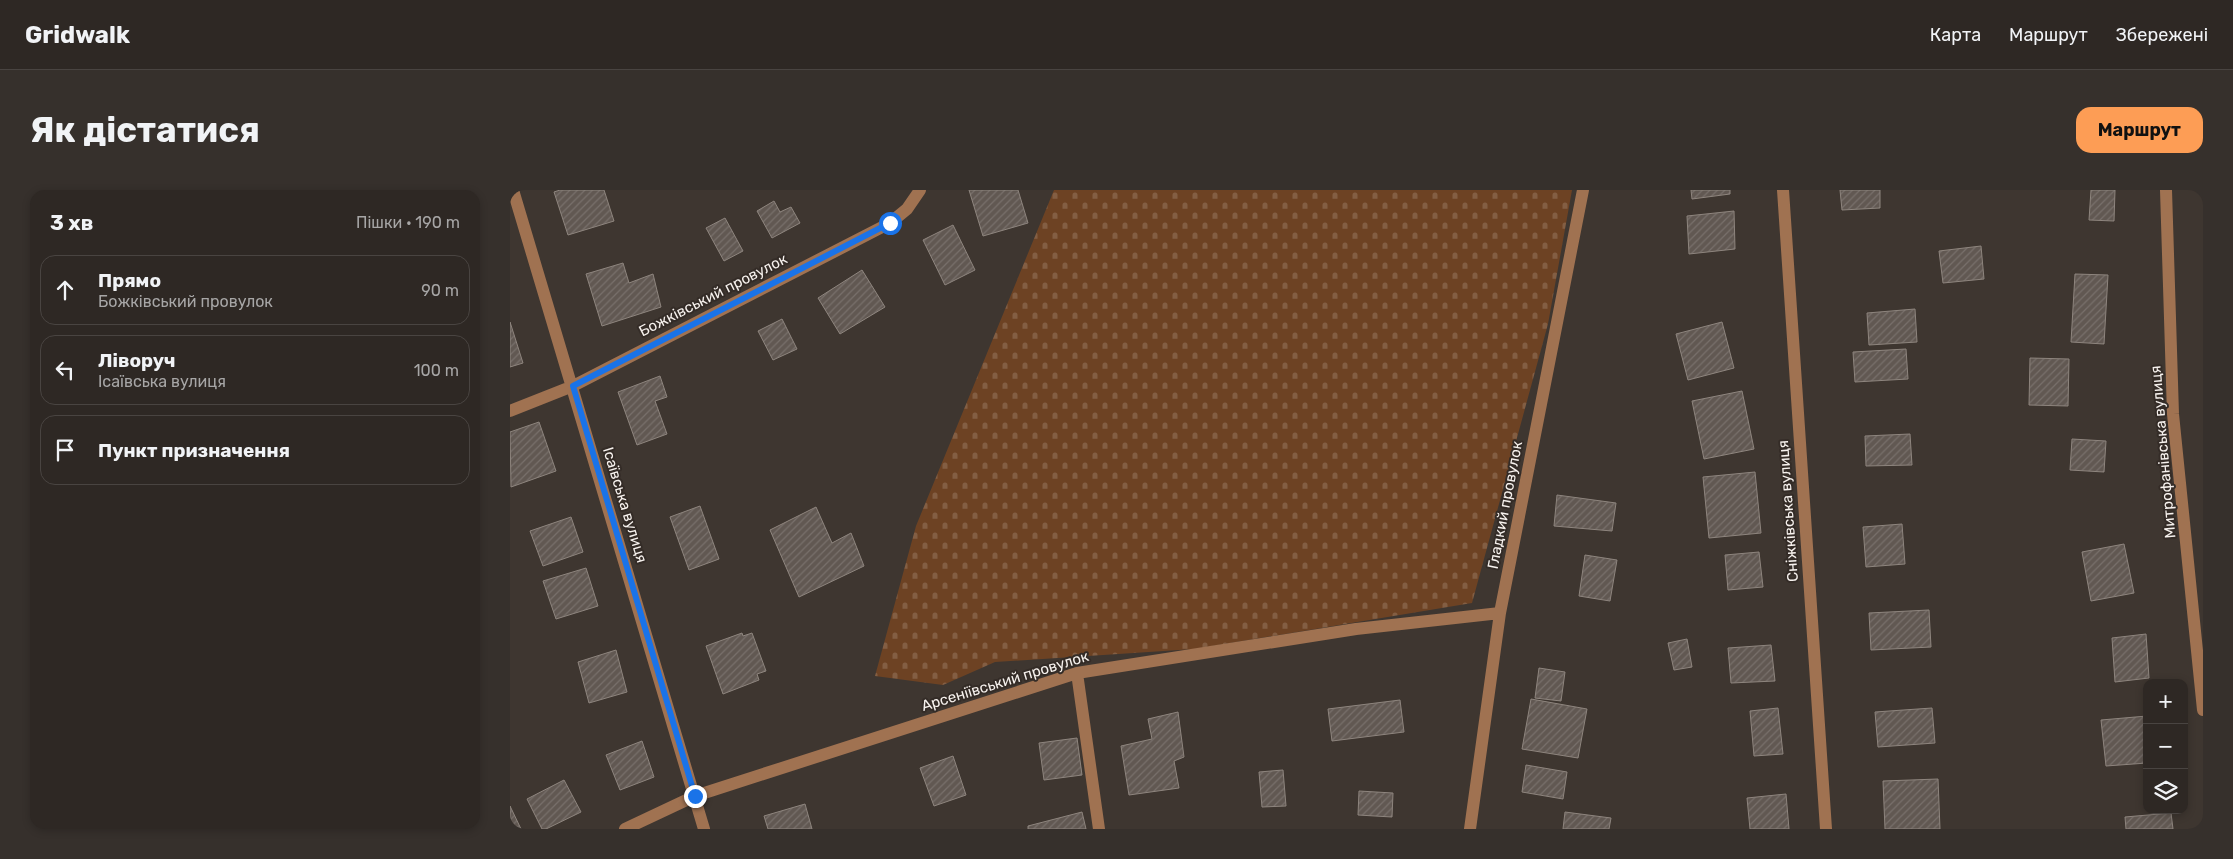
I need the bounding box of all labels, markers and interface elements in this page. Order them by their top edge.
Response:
text: Gridwalk [25,21,130,49]
text: Карта [1930,24,1981,46]
text: Маршрут [2009,24,2088,46]
text: Збережені [2116,24,2208,46]
button: Маршрут [2076,107,2203,153]
text: Як дістатися [30,109,260,151]
text: 3 хв [50,210,93,235]
route start [879,212,902,235]
text: Пішки · 190 m [356,213,460,232]
street label: Божківський провулок [636,250,790,340]
text: Прямо [98,269,161,292]
icon: ahead [51,276,79,304]
text: 90 m [421,281,459,300]
text: Божківський провулок [98,292,273,311]
text: Ліворуч [98,349,175,372]
icon: left [51,356,79,384]
text: 100 m [414,361,459,380]
street label: Митрофанівська вулиця [2146,365,2180,539]
text: Ісаївська вулиця [98,372,226,391]
icon: arrive [51,436,79,464]
text: Пункт призначення [98,439,290,462]
street label: Гладкий провулок [1484,439,1526,571]
street label: Сніжківська вулиця [1774,440,1802,582]
street label: Ісаївська вулиця [599,445,651,565]
street label: Арсеніївський провулок [919,647,1091,715]
map controls [2143,679,2188,814]
button: + [2143,679,2188,724]
button: − [2143,724,2188,769]
button: layers [2143,769,2188,814]
route end [684,785,707,808]

